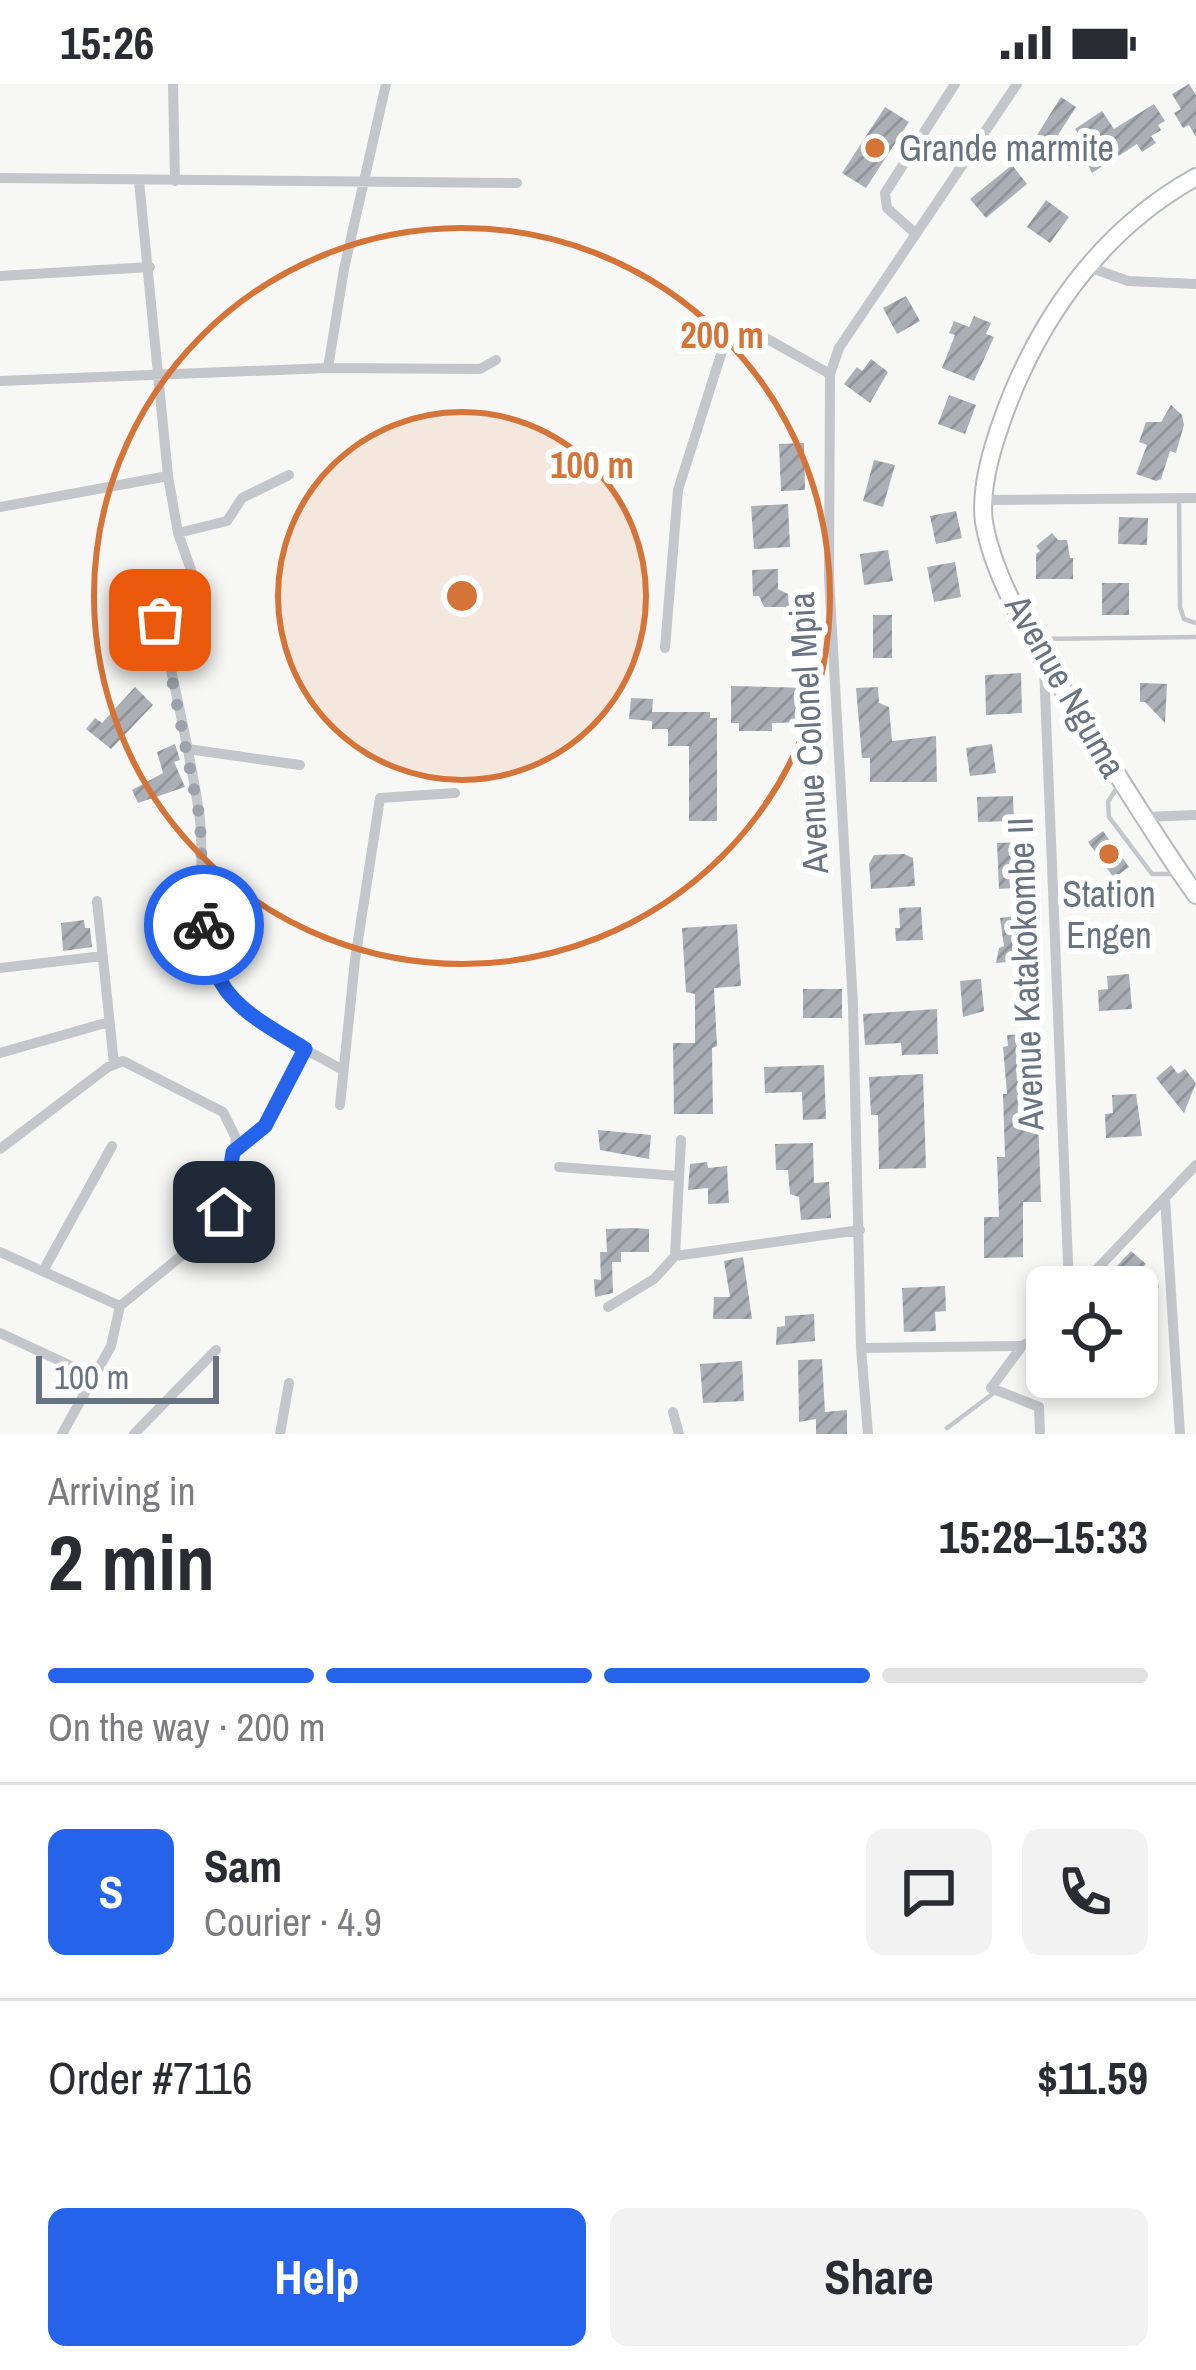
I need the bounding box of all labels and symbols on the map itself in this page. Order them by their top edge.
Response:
place label: Grande marmite [899,124,1114,172]
marker: Grande marmite [862,135,888,161]
text: 200 m [680,311,764,359]
text: 100 m [550,441,634,489]
pin [109,569,211,671]
centre of rings [441,575,483,617]
street label: Avenue Nguma [994,585,1138,786]
street label: Avenue Colonel Mpia [777,591,839,876]
street label: Avenue Katakokombe II [996,817,1054,1132]
marker: Station Engen [1096,841,1122,867]
courier [144,865,264,985]
place label: Station Engen [1062,870,1156,959]
pin [173,1161,275,1263]
scale bar [36,1350,219,1403]

